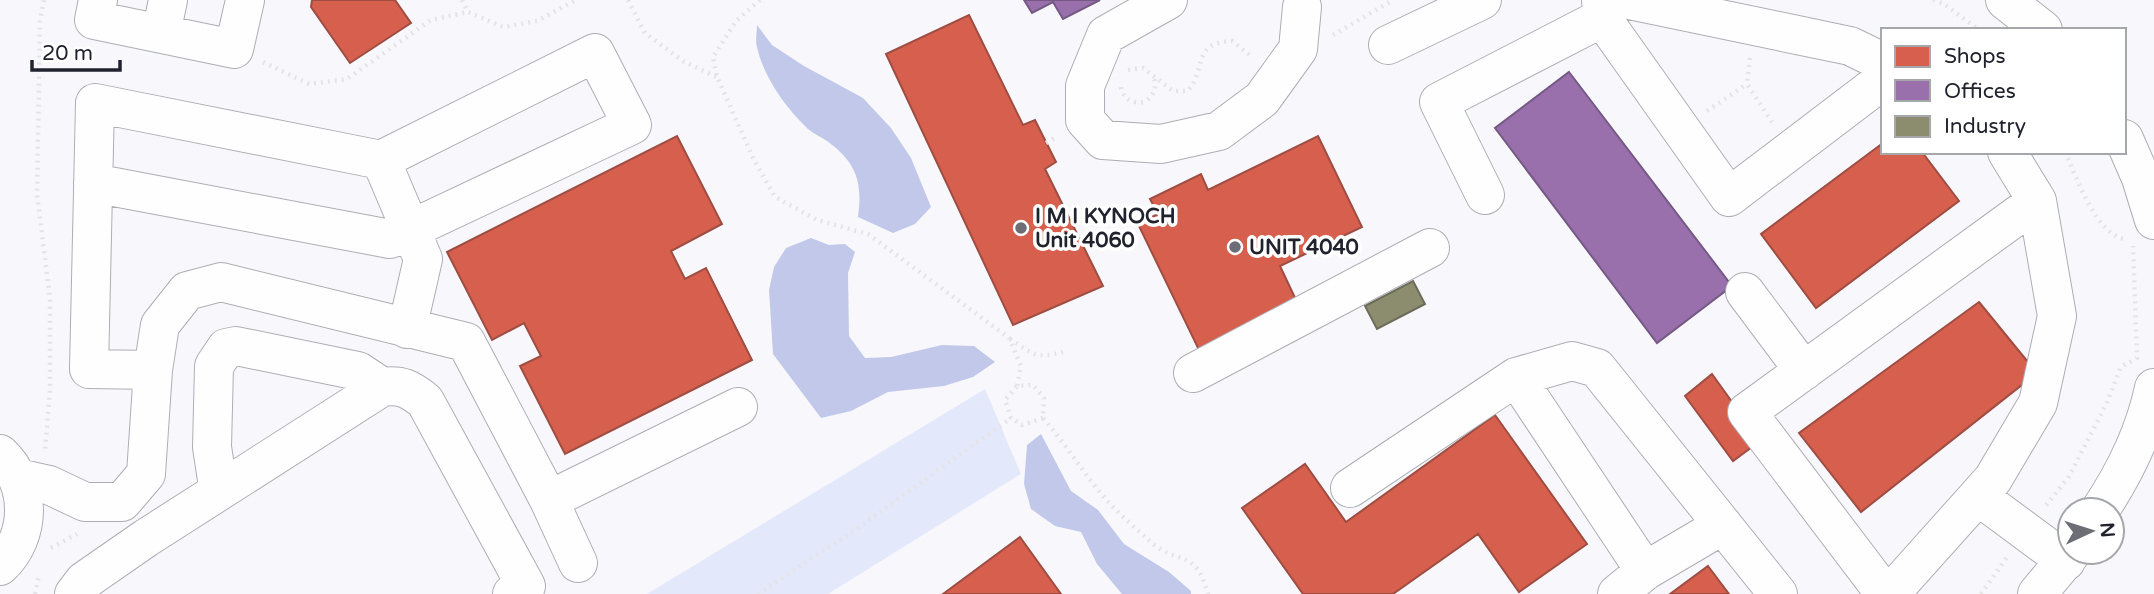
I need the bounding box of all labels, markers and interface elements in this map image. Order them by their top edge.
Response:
scale bar [32,28,119,72]
legend [1881,28,2126,154]
text: 20 m [42,41,93,66]
text: Shops [1944,44,2006,69]
text: Offices [1944,79,2016,104]
text: Industry [1944,114,2026,139]
place label: I M I KYNOCH Unit 4060 [1035,204,1176,253]
marker: I M I KYNOCH Unit 4060 [1013,220,1029,236]
place label: UNIT 4040 [1249,235,1359,260]
marker: UNIT 4040 [1227,239,1243,255]
north arrow [2056,496,2126,566]
text: N [2095,522,2118,538]

